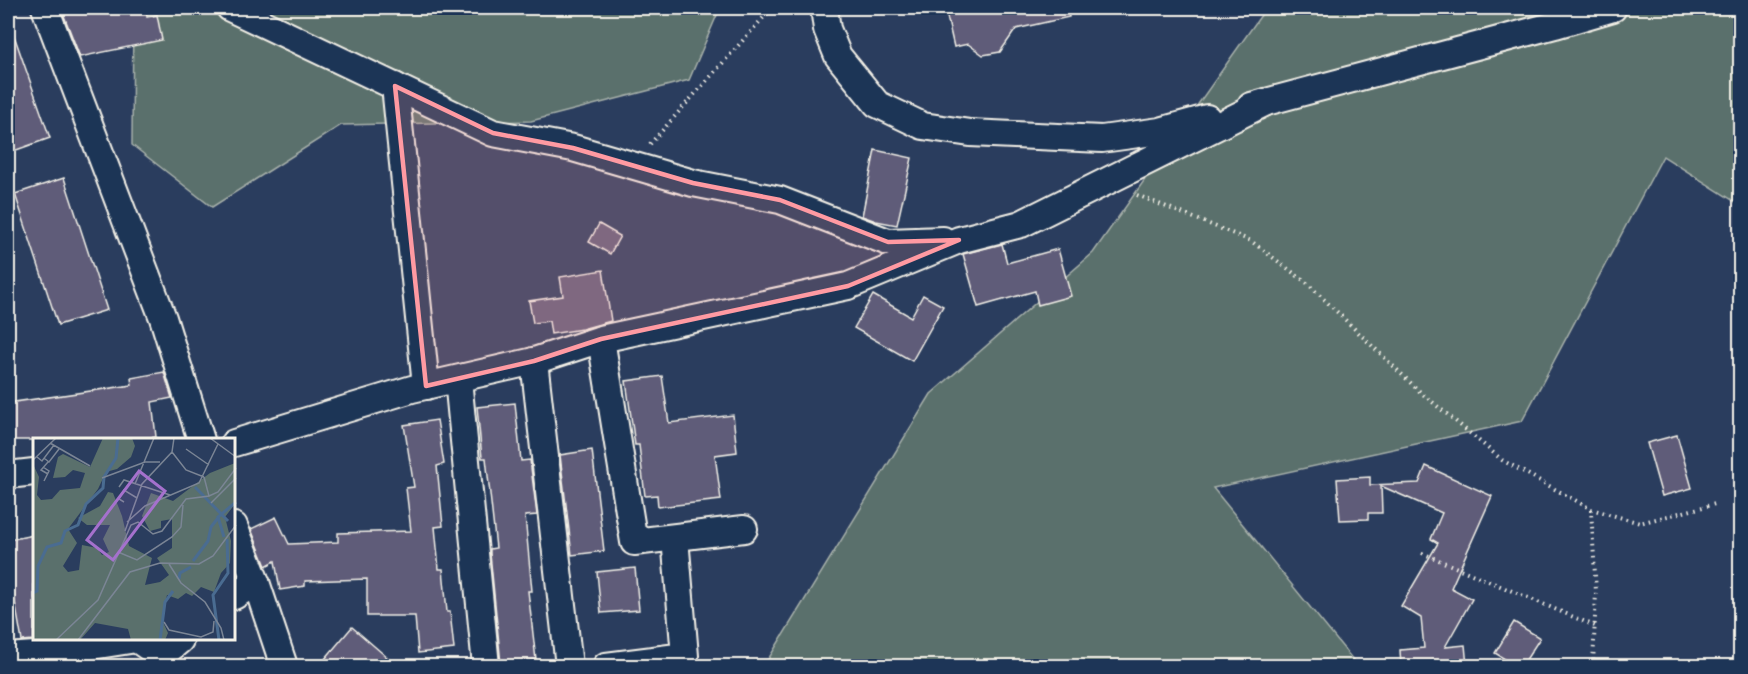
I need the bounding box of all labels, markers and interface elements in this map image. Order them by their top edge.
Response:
inset map [33,438,236,641]

